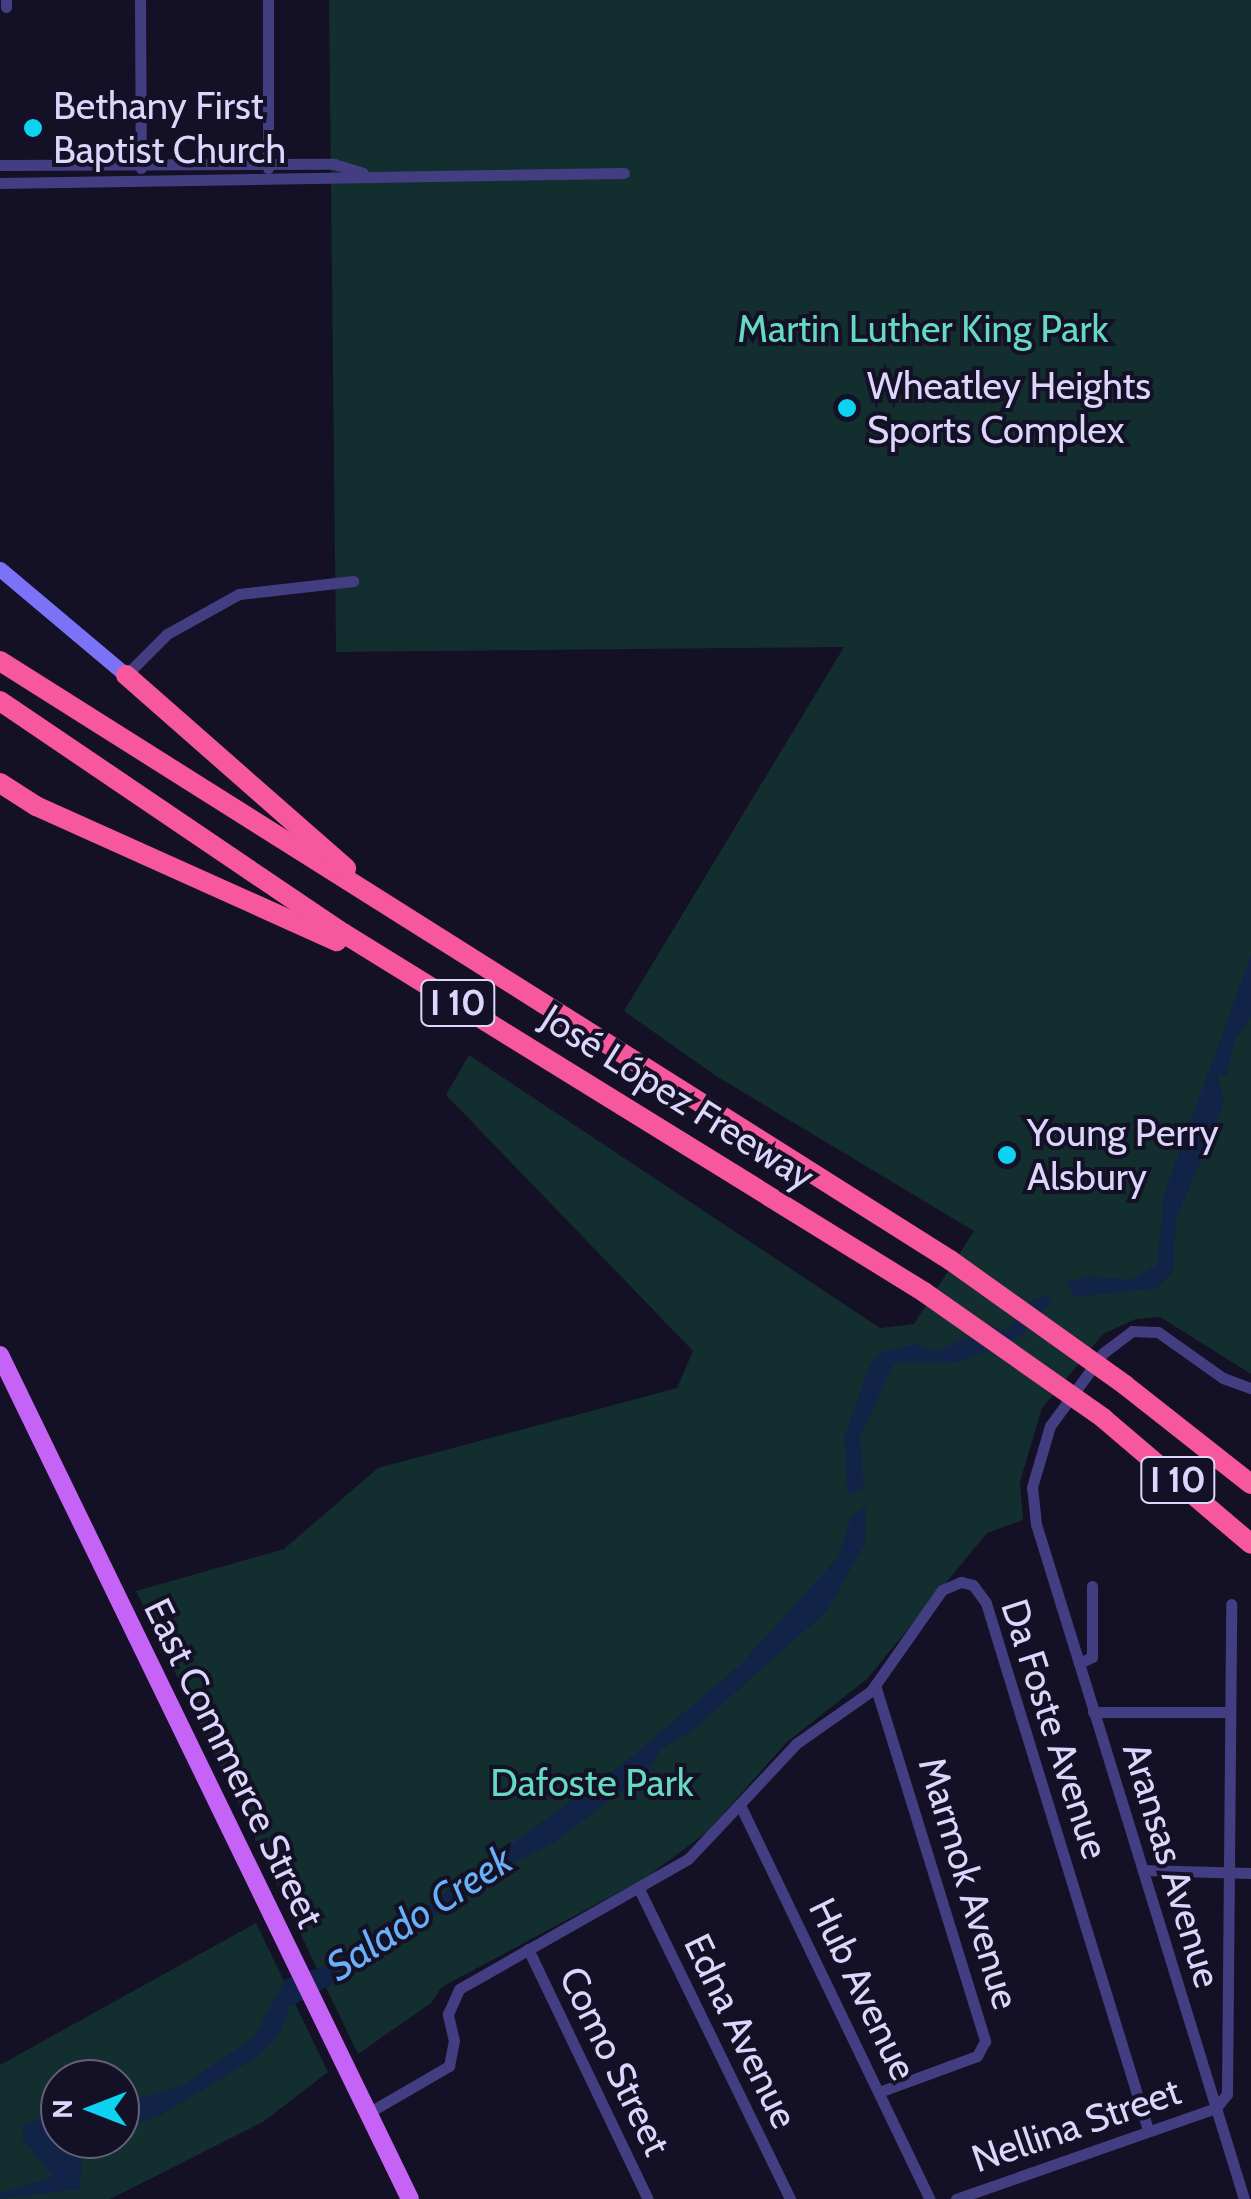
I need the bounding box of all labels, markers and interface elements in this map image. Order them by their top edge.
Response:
place label: Bethany First Baptist Church [53,83,286,172]
marker: Bethany First Baptist Church [22,117,44,139]
park label: Martin Luther King Park [737,306,1109,352]
place label: Wheatley Heights Sports Complex [867,363,1151,452]
marker: Wheatley Heights Sports Complex [836,397,858,419]
road number: I 10 [418,973,498,1033]
street label: José López Freeway [533,995,823,1199]
place label: Young Perry Alsbury [1027,1110,1219,1200]
marker: Young Perry Alsbury [996,1144,1018,1166]
road number: I 10 [1138,1450,1218,1510]
street label: East Commerce Street [135,1591,333,1935]
street label: Da Foste Avenue [992,1594,1118,1864]
street label: Aransas Avenue [1113,1737,1231,1993]
street label: Marmok Avenue [909,1751,1029,2015]
park label: Dafoste Park [490,1760,694,1806]
water label: Salado Creek [317,1835,521,1991]
street label: Hub Avenue [799,1891,927,2087]
street label: Edna Avenue [674,1927,808,2135]
street label: Como Street [550,1959,680,2163]
north arrow [40,2059,140,2159]
street label: Nellina Street [966,2068,1186,2182]
text: N [45,2099,79,2119]

